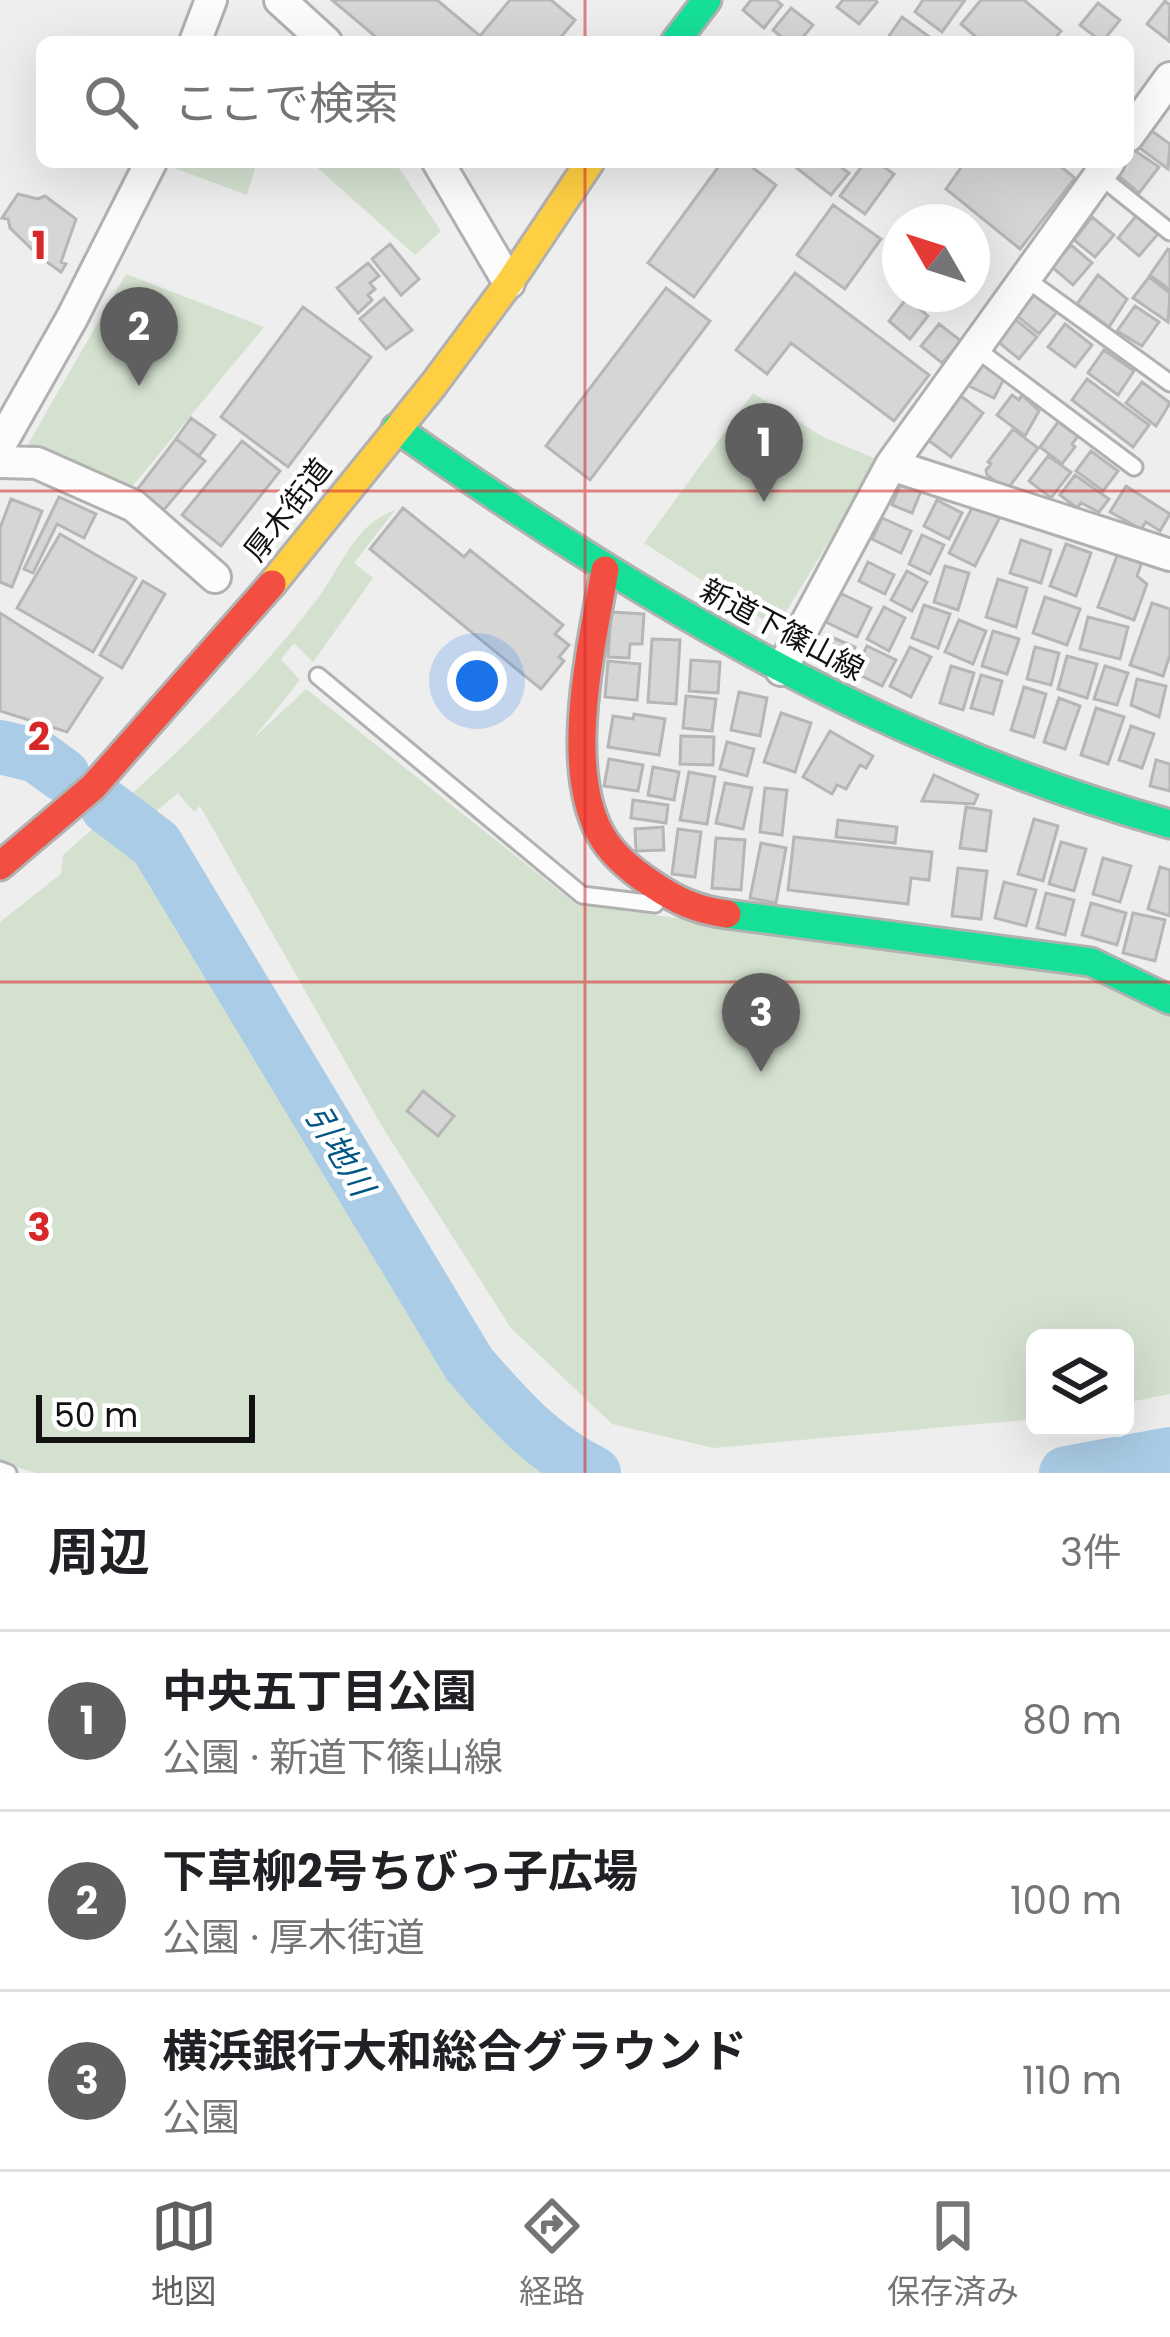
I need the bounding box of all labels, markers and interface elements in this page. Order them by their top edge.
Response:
search box [36,36,1134,168]
icon: search [78,69,144,135]
text: ここで検索 [174,72,399,135]
north arrow [882,204,990,312]
text: 1 [32,218,46,273]
pin: 2 [100,287,178,386]
pin: 1 [725,403,803,502]
street label: 厚木街道 [234,449,341,570]
street label: 新道下篠山線 [693,568,872,691]
your location [447,651,507,711]
text: 2 [28,709,50,764]
pin: 3 [722,973,800,1072]
water label: 引地川 [294,1096,387,1207]
text: 3 [27,1200,51,1255]
map controls [1026,1329,1134,1437]
button: layers [1026,1329,1134,1437]
scale bar [36,1389,255,1442]
text: 50 m [54,1392,138,1439]
text: 周辺 [48,1516,150,1588]
text: 3件 [1060,1525,1122,1580]
text: 中央五丁目公園 [162,1660,477,1723]
text: 1 [80,1693,94,1748]
text: 80 m [1022,1693,1122,1748]
text: 公園 · 新道下篠山線 [162,1730,503,1785]
text: 下草柳2号ちびっ子広場 [162,1840,638,1903]
text: 2 [76,1873,98,1928]
text: 100 m [1010,1873,1122,1928]
text: 公園 · 厚木街道 [162,1910,425,1965]
text: 横浜銀行大和総合グラウンド [162,2020,747,2083]
text: 3 [75,2053,99,2108]
text: 110 m [1022,2053,1122,2108]
text: 公園 [162,2090,240,2145]
tab: 地図 [151,2193,217,2317]
tab: 経路 [519,2193,585,2317]
tab: 保存済み [887,2193,1019,2317]

